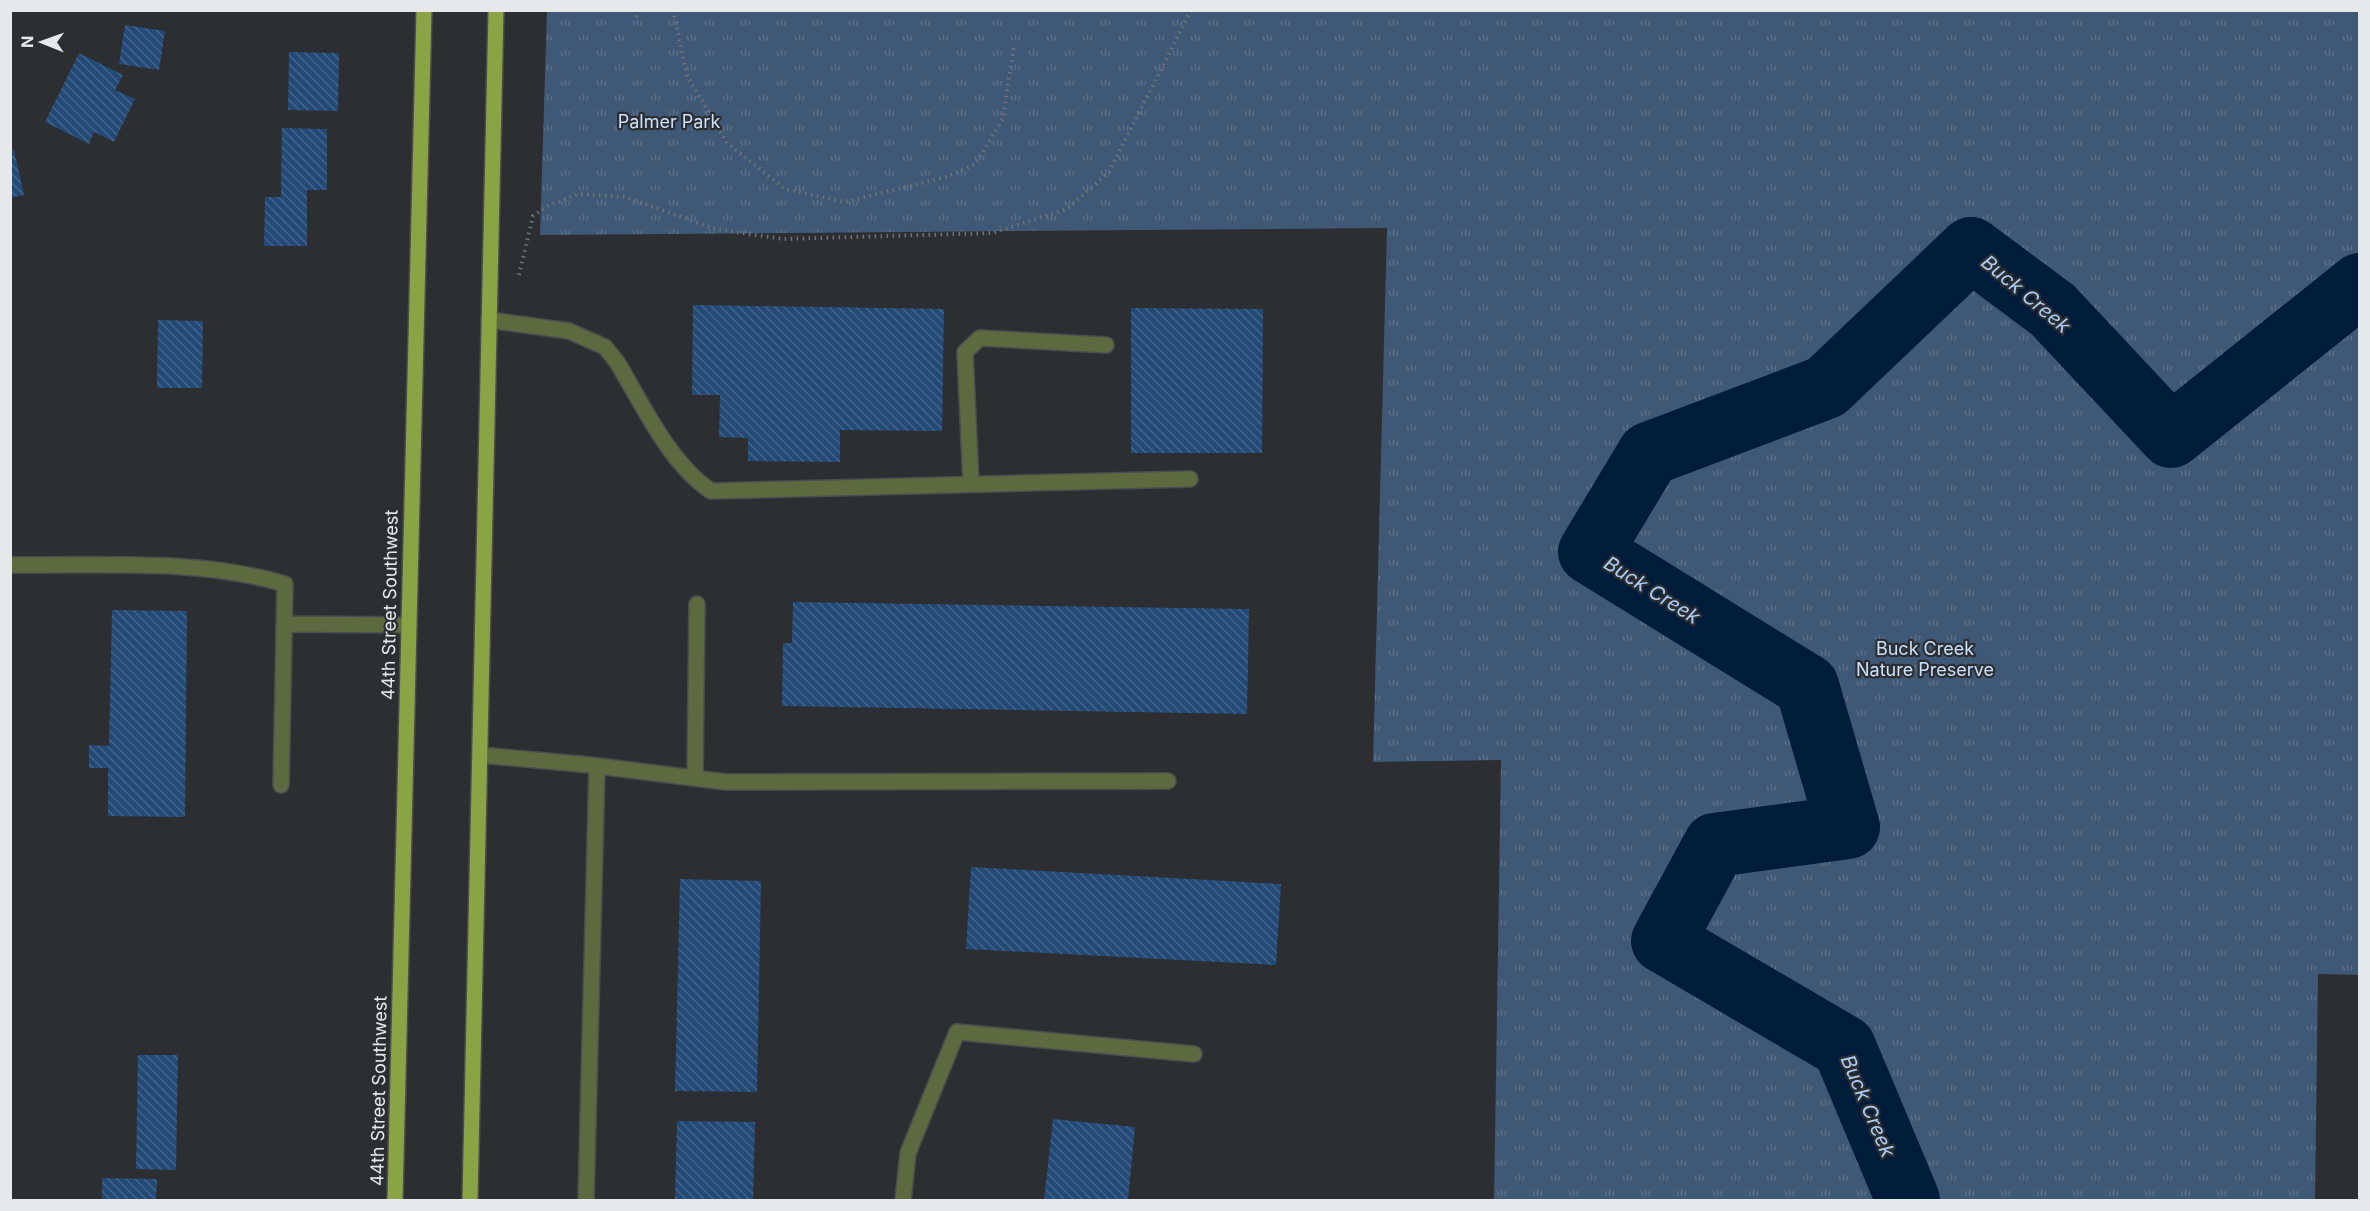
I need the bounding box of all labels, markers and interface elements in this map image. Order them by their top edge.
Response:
north arrow [12,12,72,72]
text: N [17,35,37,48]
park label: Palmer Park [618,111,720,132]
water label: Buck Creek [1977,250,2076,339]
street label: 44th Street Southwest [377,509,402,700]
water label: Buck Creek [1600,551,1705,630]
park label: Buck Creek Nature Preserve [1856,638,1994,680]
street label: 44th Street Southwest [366,995,391,1186]
water label: Buck Creek [1836,1051,1901,1162]

